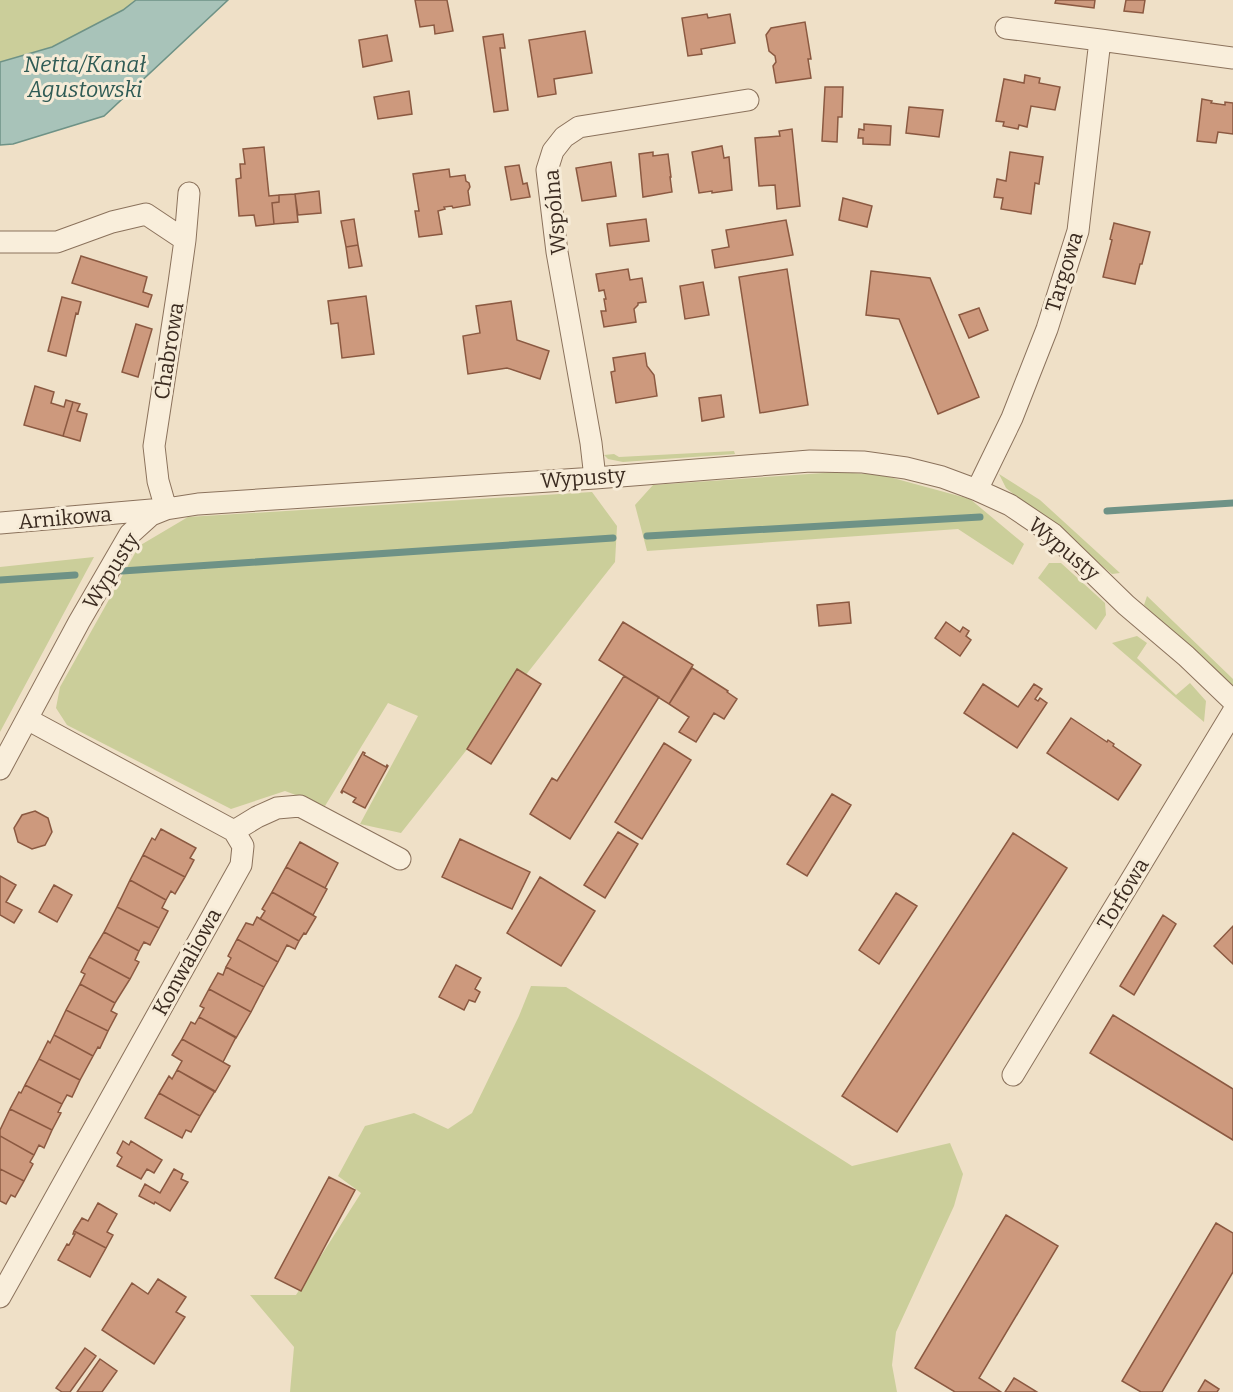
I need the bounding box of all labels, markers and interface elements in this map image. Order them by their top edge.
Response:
water label: Netta/Kanał Agustowski [24,51,146,103]
street label: Wspólna [538,168,572,256]
street label: Targowa [1040,228,1089,315]
street label: Chabrowa [148,300,190,401]
street label: Wypusty [540,462,627,494]
street label: Arnikowa [17,501,113,535]
street label: Wypusty [1023,512,1106,587]
street label: Wypusty [77,527,145,614]
street label: Torfowa [1092,853,1155,935]
street label: Konwaliowa [147,903,227,1020]

